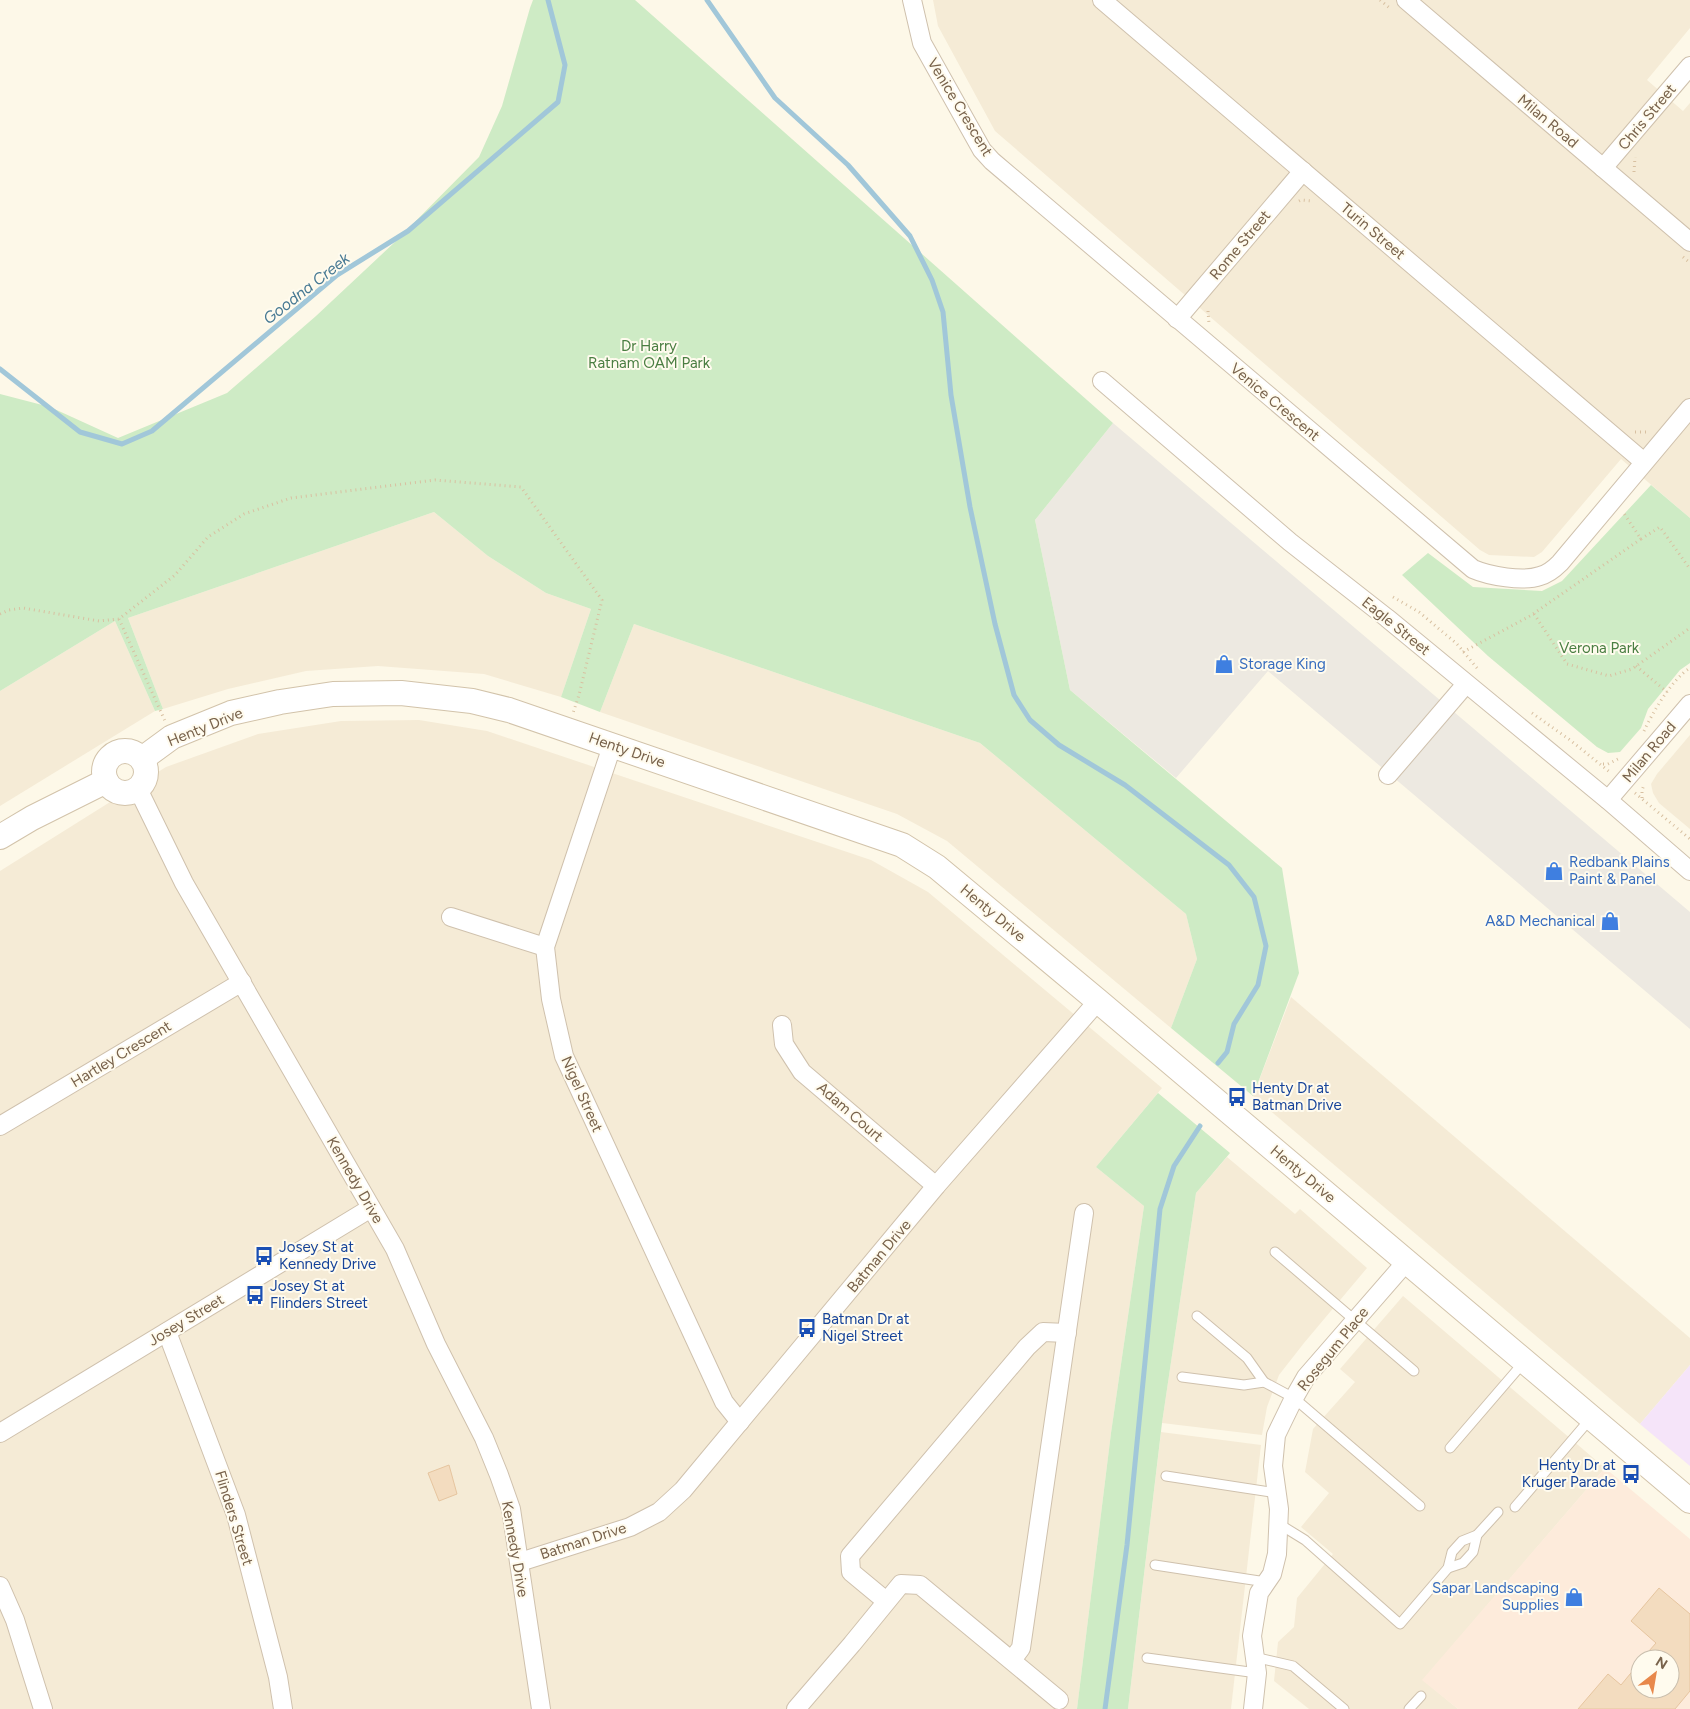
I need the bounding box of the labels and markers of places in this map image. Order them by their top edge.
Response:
shop icon: Storage King [1213,653,1235,675]
place label: Storage King [1239,655,1326,673]
place label: Redbank Plains Paint & Panel [1569,853,1670,888]
shop icon: Redbank Plains Paint & Panel [1543,860,1565,882]
shop icon: A&D Mechanical [1599,910,1621,932]
place label: A&D Mechanical [1485,912,1595,930]
place label: Henty Dr at Batman Drive [1252,1079,1342,1114]
bus stop icon: Henty Dr at Batman Drive [1226,1086,1248,1108]
place label: Josey St at Kennedy Drive [279,1238,376,1273]
bus stop icon: Josey St at Kennedy Drive [253,1245,275,1267]
place label: Josey St at Flinders Street [270,1277,368,1312]
bus stop icon: Josey St at Flinders Street [244,1284,266,1306]
place label: Batman Dr at Nigel Street [822,1310,910,1345]
bus stop icon: Batman Dr at Nigel Street [796,1317,818,1339]
place label: Henty Dr at Kruger Parade [1522,1456,1616,1491]
bus stop icon: Henty Dr at Kruger Parade [1620,1463,1642,1485]
place label: Sapar Landscaping Supplies [1432,1579,1559,1614]
shop icon: Sapar Landscaping Supplies [1563,1586,1585,1608]

